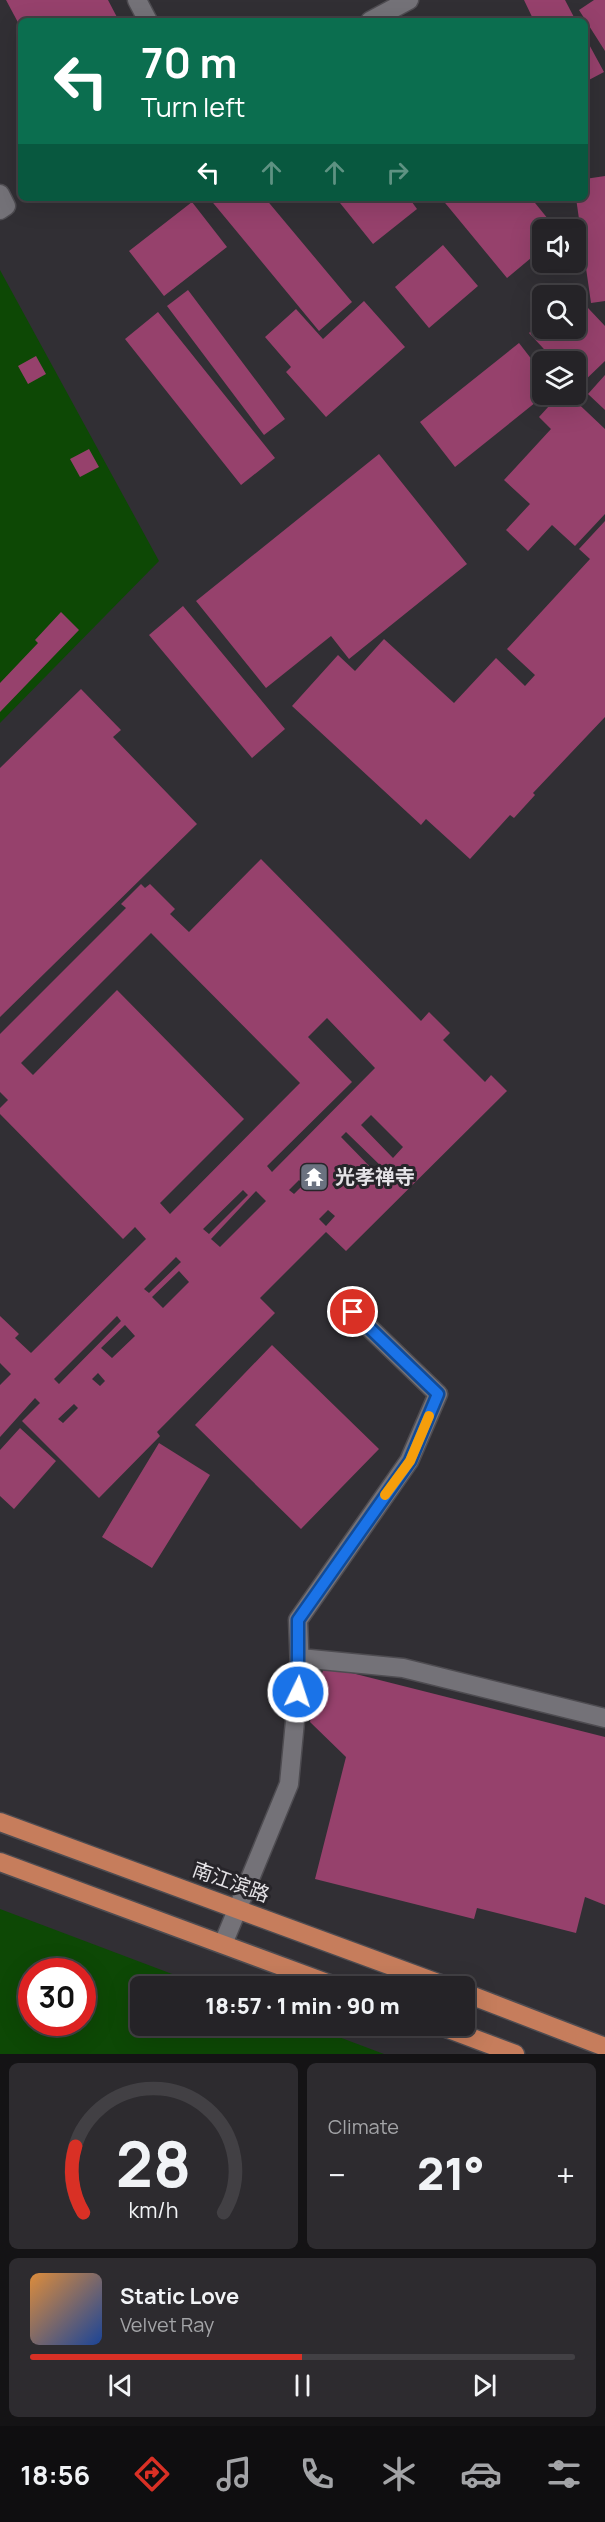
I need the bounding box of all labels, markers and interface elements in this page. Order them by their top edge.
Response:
text: 70 m [141,33,237,91]
icon: left [42,42,120,120]
text: Turn left [141,88,245,125]
icon: left [192,156,225,189]
icon: ahead [255,156,288,189]
icon: ahead [318,156,351,189]
icon: right [381,156,414,189]
map controls [532,219,586,405]
button: sound [532,219,586,273]
button: search [532,285,586,339]
button: layers [532,351,586,405]
temple icon: 光孝禅寺 [298,1161,330,1193]
place label: 光孝禅寺 [335,1163,415,1190]
pin [327,1286,378,1337]
icon: arrive [336,1295,369,1328]
position arrow [266,1660,330,1724]
street label: 南江滨路 [189,1855,273,1908]
speed limit sign: 30 [18,1958,96,2036]
text: 18:57 · 1 min · 90 m [205,1991,400,2021]
text: Climate [328,2113,399,2140]
text: 28 [116,2120,191,2206]
text: 21° [417,2142,485,2204]
text: − [328,2152,346,2197]
text: + [556,2152,575,2197]
text: km/h [129,2195,178,2224]
text: Static Love [120,2281,239,2311]
text: Velvet Ray [120,2311,214,2338]
icon: previous [104,2369,137,2402]
icon: pause [286,2369,319,2402]
icon: next [468,2369,501,2402]
icon: directions [131,2453,173,2495]
icon: music [213,2453,255,2495]
icon: phone [296,2453,338,2495]
icon: climate [378,2453,420,2495]
icon: car [460,2453,502,2495]
icon: filters [543,2453,585,2495]
text: 18:56 [20,2456,90,2493]

